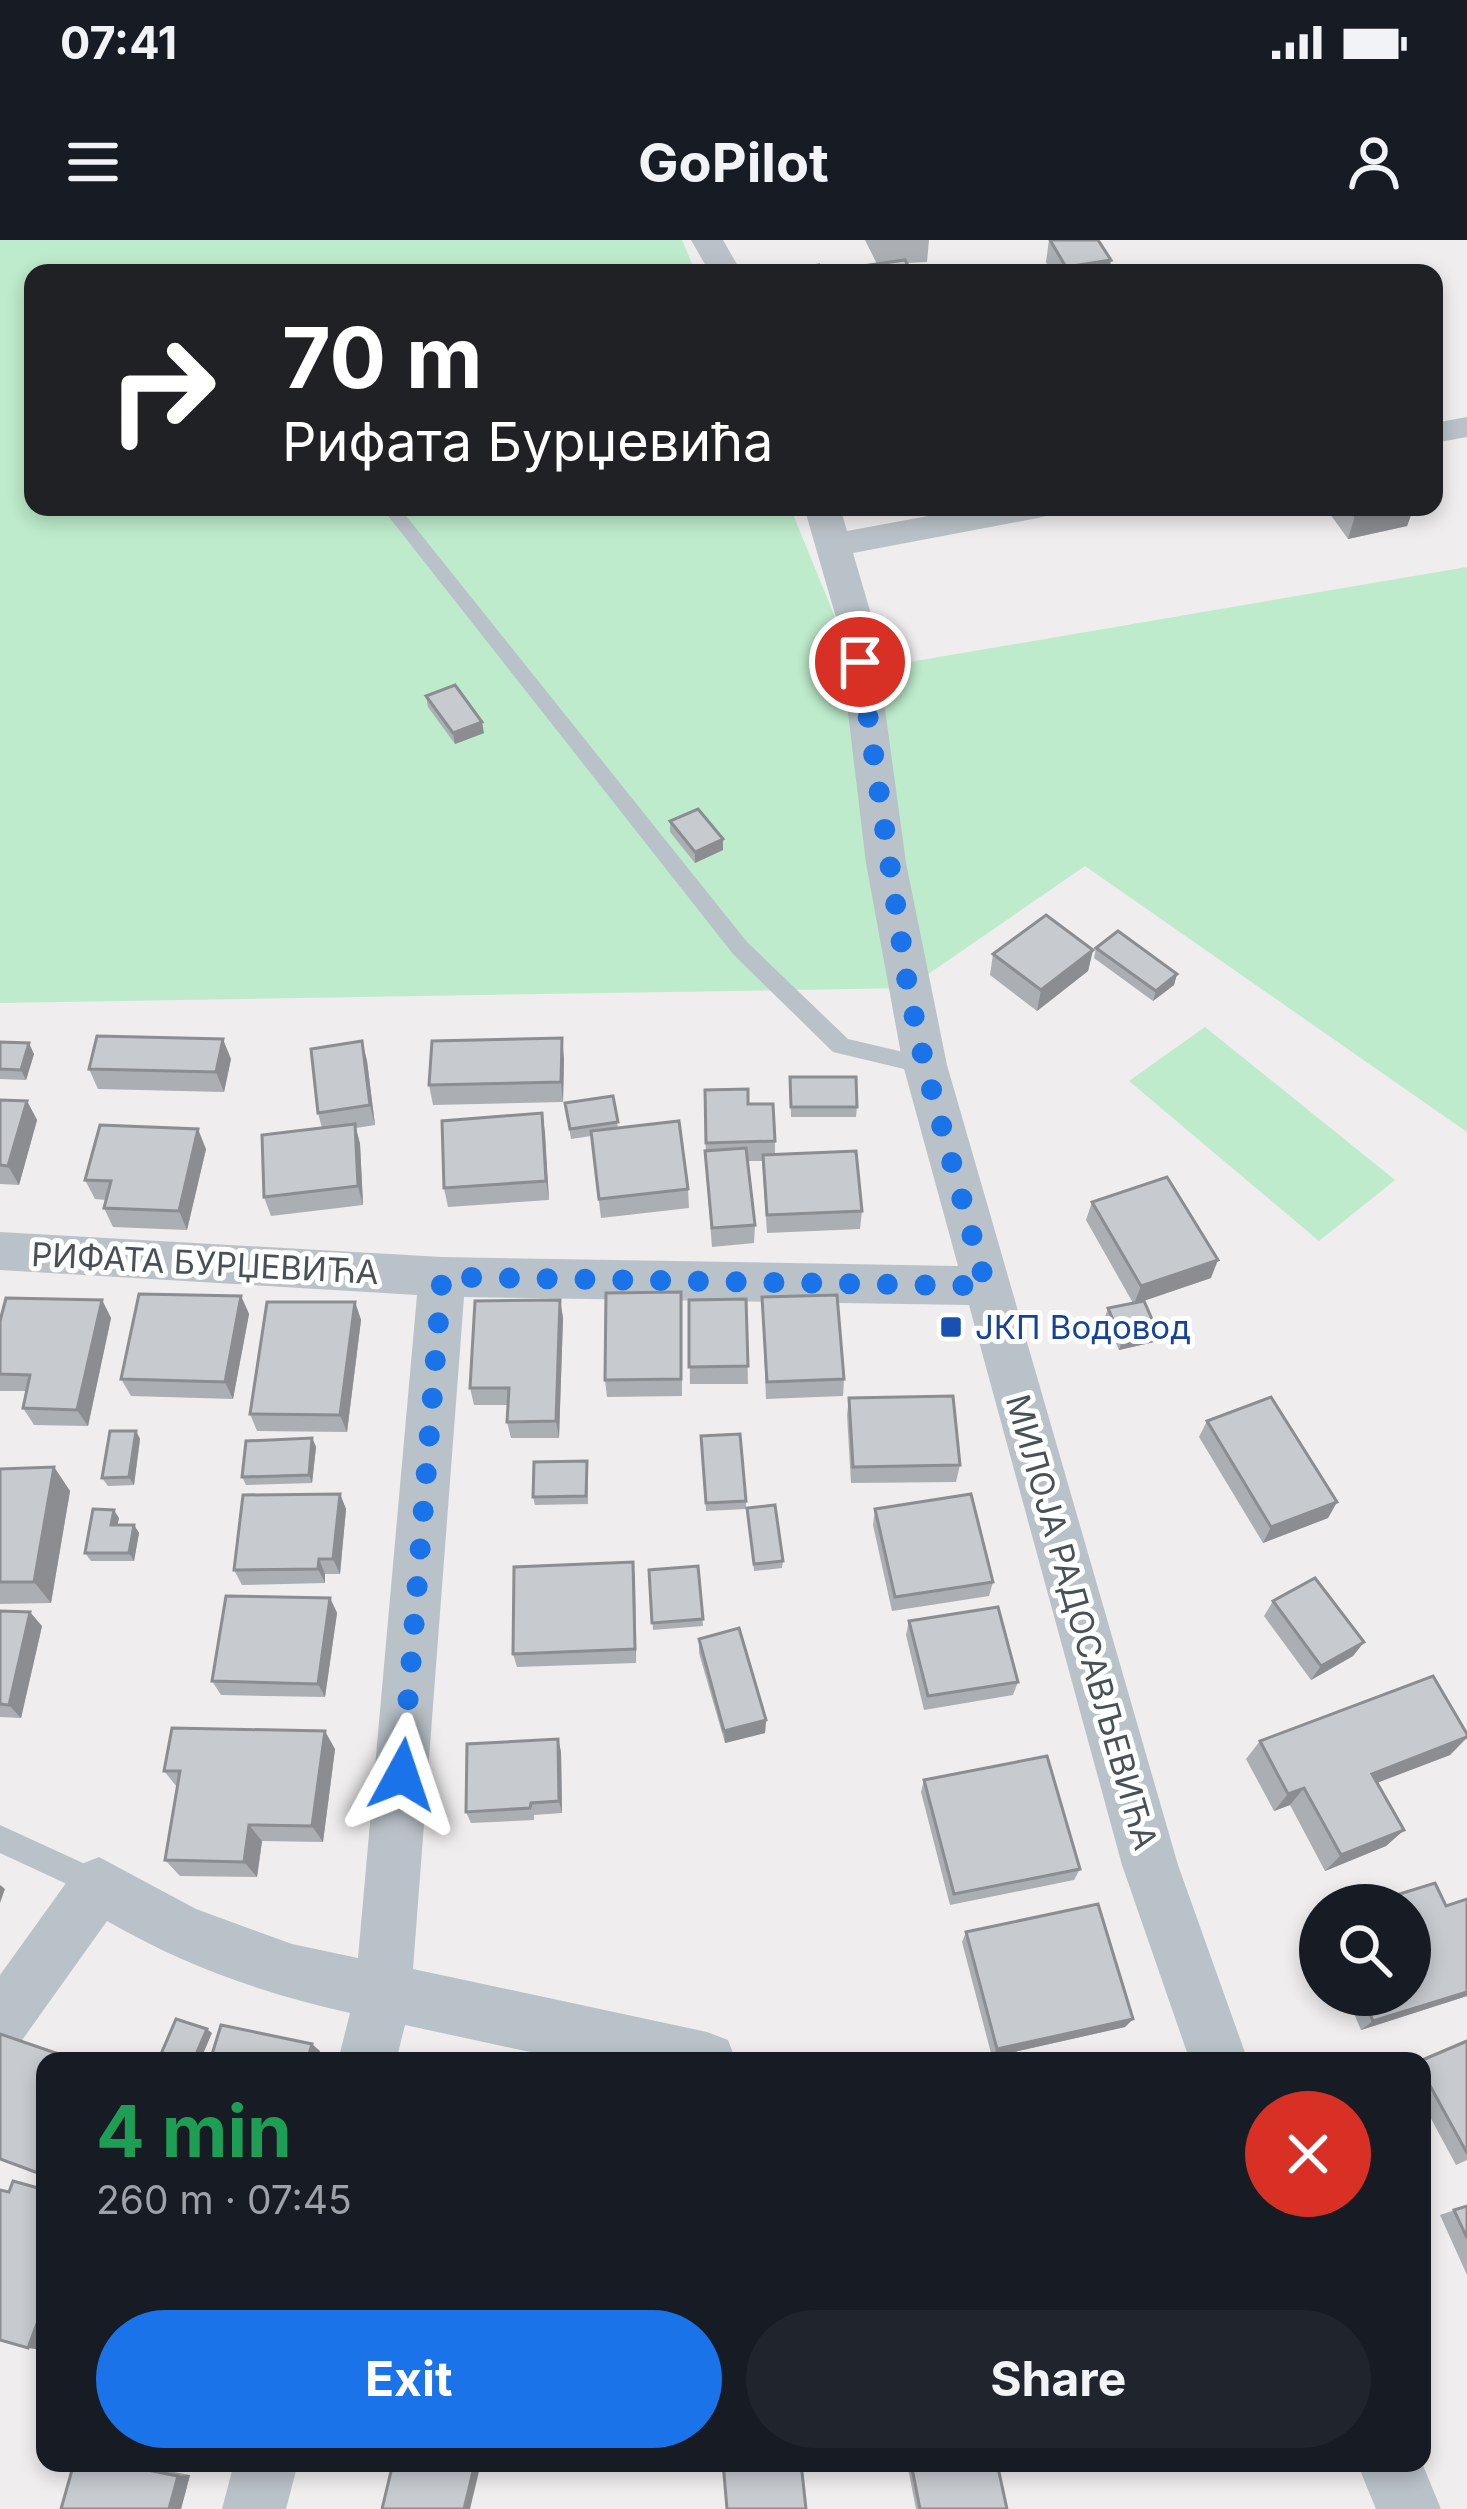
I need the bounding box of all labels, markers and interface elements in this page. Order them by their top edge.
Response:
text: 07:41 [60,15,177,70]
icon: menu [60,129,126,195]
icon: person [1341,129,1407,195]
text: GoPilot [638,130,829,195]
text: 70 m [282,307,483,408]
icon: right [84,312,240,468]
text: Рифата Бурџевића [282,409,773,474]
pin [809,611,911,713]
icon: arrive [827,629,893,695]
street label: РИФАТА БУРЏЕВИЋА [30,1234,380,1292]
place label: ЈКП Водовод [975,1307,1191,1347]
marker: ЈКП Водовод [938,1314,964,1340]
street label: МИЛОЈА РАДОСАВЉЕВИЋА [998,1390,1166,1854]
position arrow [339,1712,465,1838]
map controls [1299,1884,1431,2016]
button: search [1299,1884,1431,2016]
text: 4 min [96,2087,292,2174]
button: close [1245,2091,1371,2217]
text: 260 m · 07:45 [96,2176,352,2223]
button: Exit [96,2310,722,2448]
button: Share [746,2310,1371,2448]

